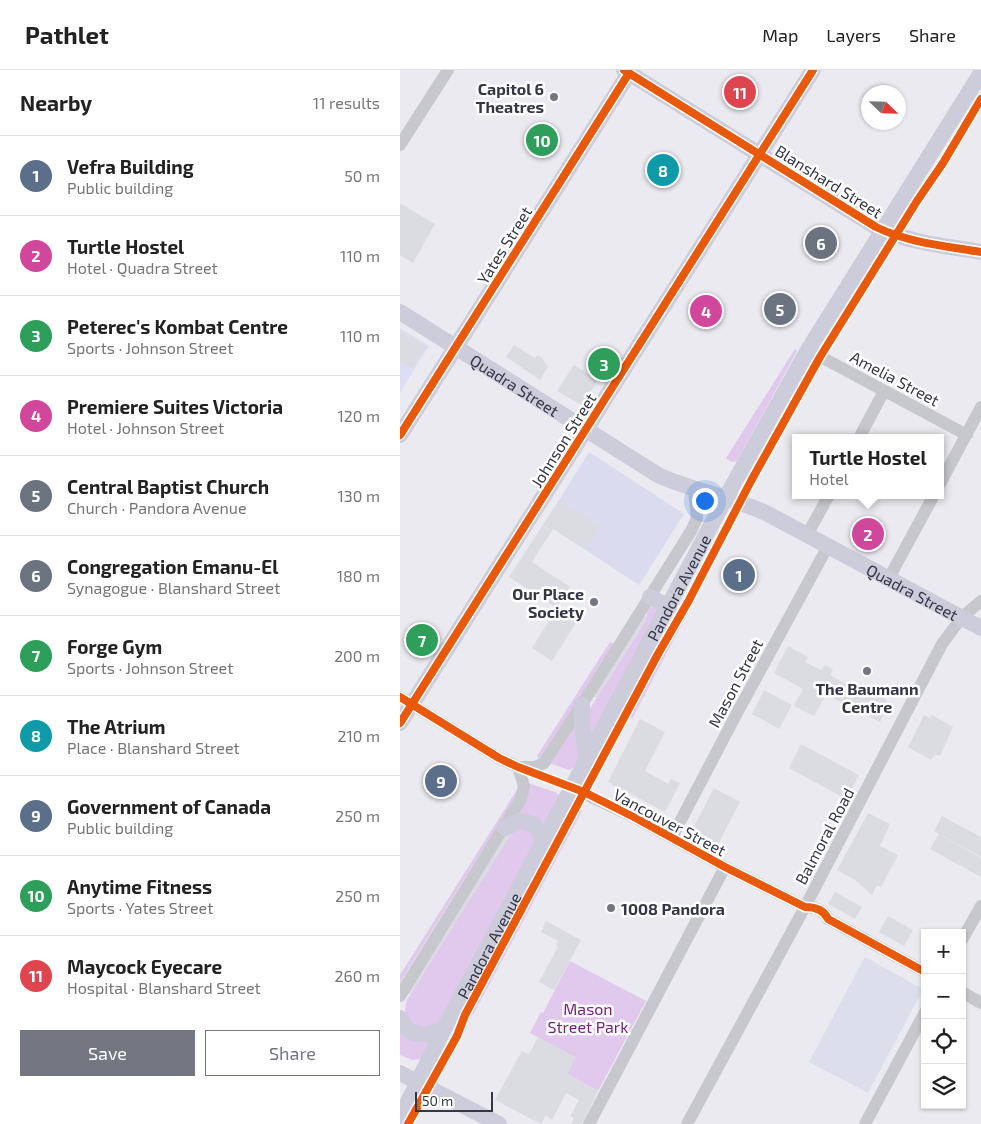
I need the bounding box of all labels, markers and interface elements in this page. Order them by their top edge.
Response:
text: Pathlet [25,20,109,49]
text: Map [762,24,798,46]
text: Layers [826,24,881,46]
text: Share [909,24,956,46]
pin: 11 [724,73,756,111]
place label: Capitol 6 Theatres [476,79,544,116]
north arrow [861,85,906,130]
text: Nearby [20,90,92,115]
marker: Capitol 6 Theatres [548,91,560,103]
text: 11 results [313,93,380,112]
pin: 10 [526,121,558,159]
street label: Blanshard Street [772,141,886,221]
pin: 8 [647,151,679,189]
text: Vefra Building [67,155,194,178]
text: 1 [33,166,39,185]
text: 50 m [344,166,380,185]
text: Public building [67,178,173,197]
street label: Yates Street [473,203,535,287]
pin: 6 [805,224,837,262]
text: Turtle Hostel [67,235,184,258]
text: 2 [31,246,41,265]
text: 110 m [340,246,380,265]
text: Hotel · Quadra Street [67,258,218,277]
pin: 5 [764,290,796,328]
pin: 4 [690,292,722,330]
text: Peterec's Kombat Centre [67,315,288,338]
text: 3 [31,326,41,345]
text: 110 m [340,326,380,345]
text: Sports · Johnson Street [67,338,233,357]
pin: 3 [588,345,620,383]
street label: Amelia Street [847,347,943,409]
street label: Quadra Street [467,350,563,420]
street label: Johnson Street [526,389,600,491]
text: Premiere Suites Victoria [67,395,283,418]
text: 4 [31,406,41,425]
text: 120 m [337,406,380,425]
text: Hotel · Johnson Street [67,418,224,437]
popup [792,434,944,499]
text: Turtle Hostel [809,446,927,469]
text: Hotel [809,469,849,488]
text: Central Baptist Church [67,475,269,498]
text: 5 [32,486,40,505]
text: 130 m [338,486,380,505]
your location [692,488,718,514]
text: Church · Pandora Avenue [67,498,247,517]
pin: 2 [852,515,884,553]
street label: Pandora Avenue [642,531,714,644]
text: Congregation Emanu-El [67,555,278,578]
pin: 1 [723,556,755,594]
street label: Quadra Street [863,559,962,624]
text: 6 [31,566,41,585]
text: 180 m [337,566,380,585]
text: Synagogue · Blanshard Street [67,578,280,597]
place label: Our Place Society [512,584,584,622]
marker: Our Place Society [588,596,600,608]
pin: 7 [406,621,438,659]
text: Forge Gym [67,635,162,658]
street label: Mason Street [704,636,766,730]
text: 7 [32,646,40,665]
text: 200 m [334,646,380,665]
text: Sports · Johnson Street [67,658,233,677]
marker: The Baumann Centre [861,665,873,677]
place label: The Baumann Centre [815,679,919,716]
text: The Atrium [67,715,166,738]
text: 8 [31,726,41,745]
text: 210 m [337,726,380,745]
text: Place · Blanshard Street [67,738,240,757]
pin: 9 [425,762,457,800]
street label: Vancouver Street [611,784,729,860]
street label: Balmoral Road [791,785,857,887]
text: Government of Canada [67,795,271,818]
text: 9 [31,806,41,825]
text: 250 m [335,806,380,825]
text: Public building [67,818,173,837]
text: Anytime Fitness [67,875,212,898]
text: 10 [27,886,45,905]
text: 250 m [335,886,380,905]
street label: Pandora Avenue [452,889,524,1002]
text: Sports · Yates Street [67,898,213,917]
place label: 1008 Pandora [621,899,725,918]
marker: 1008 Pandora [605,902,617,914]
map controls [921,929,966,1109]
button: + [921,929,966,974]
text: Maycock Eyecare [67,955,222,978]
text: 11 [29,966,43,985]
text: 260 m [335,966,380,985]
button: − [921,974,966,1019]
text: Hospital · Blanshard Street [67,978,261,997]
park label: Mason Street Park [548,999,628,1036]
button: locate [921,1019,966,1064]
button: Save [20,1030,195,1076]
button: Share [205,1030,380,1076]
button: layers [921,1064,966,1109]
scale bar [415,1089,492,1112]
text: 50 m [422,1092,453,1109]

